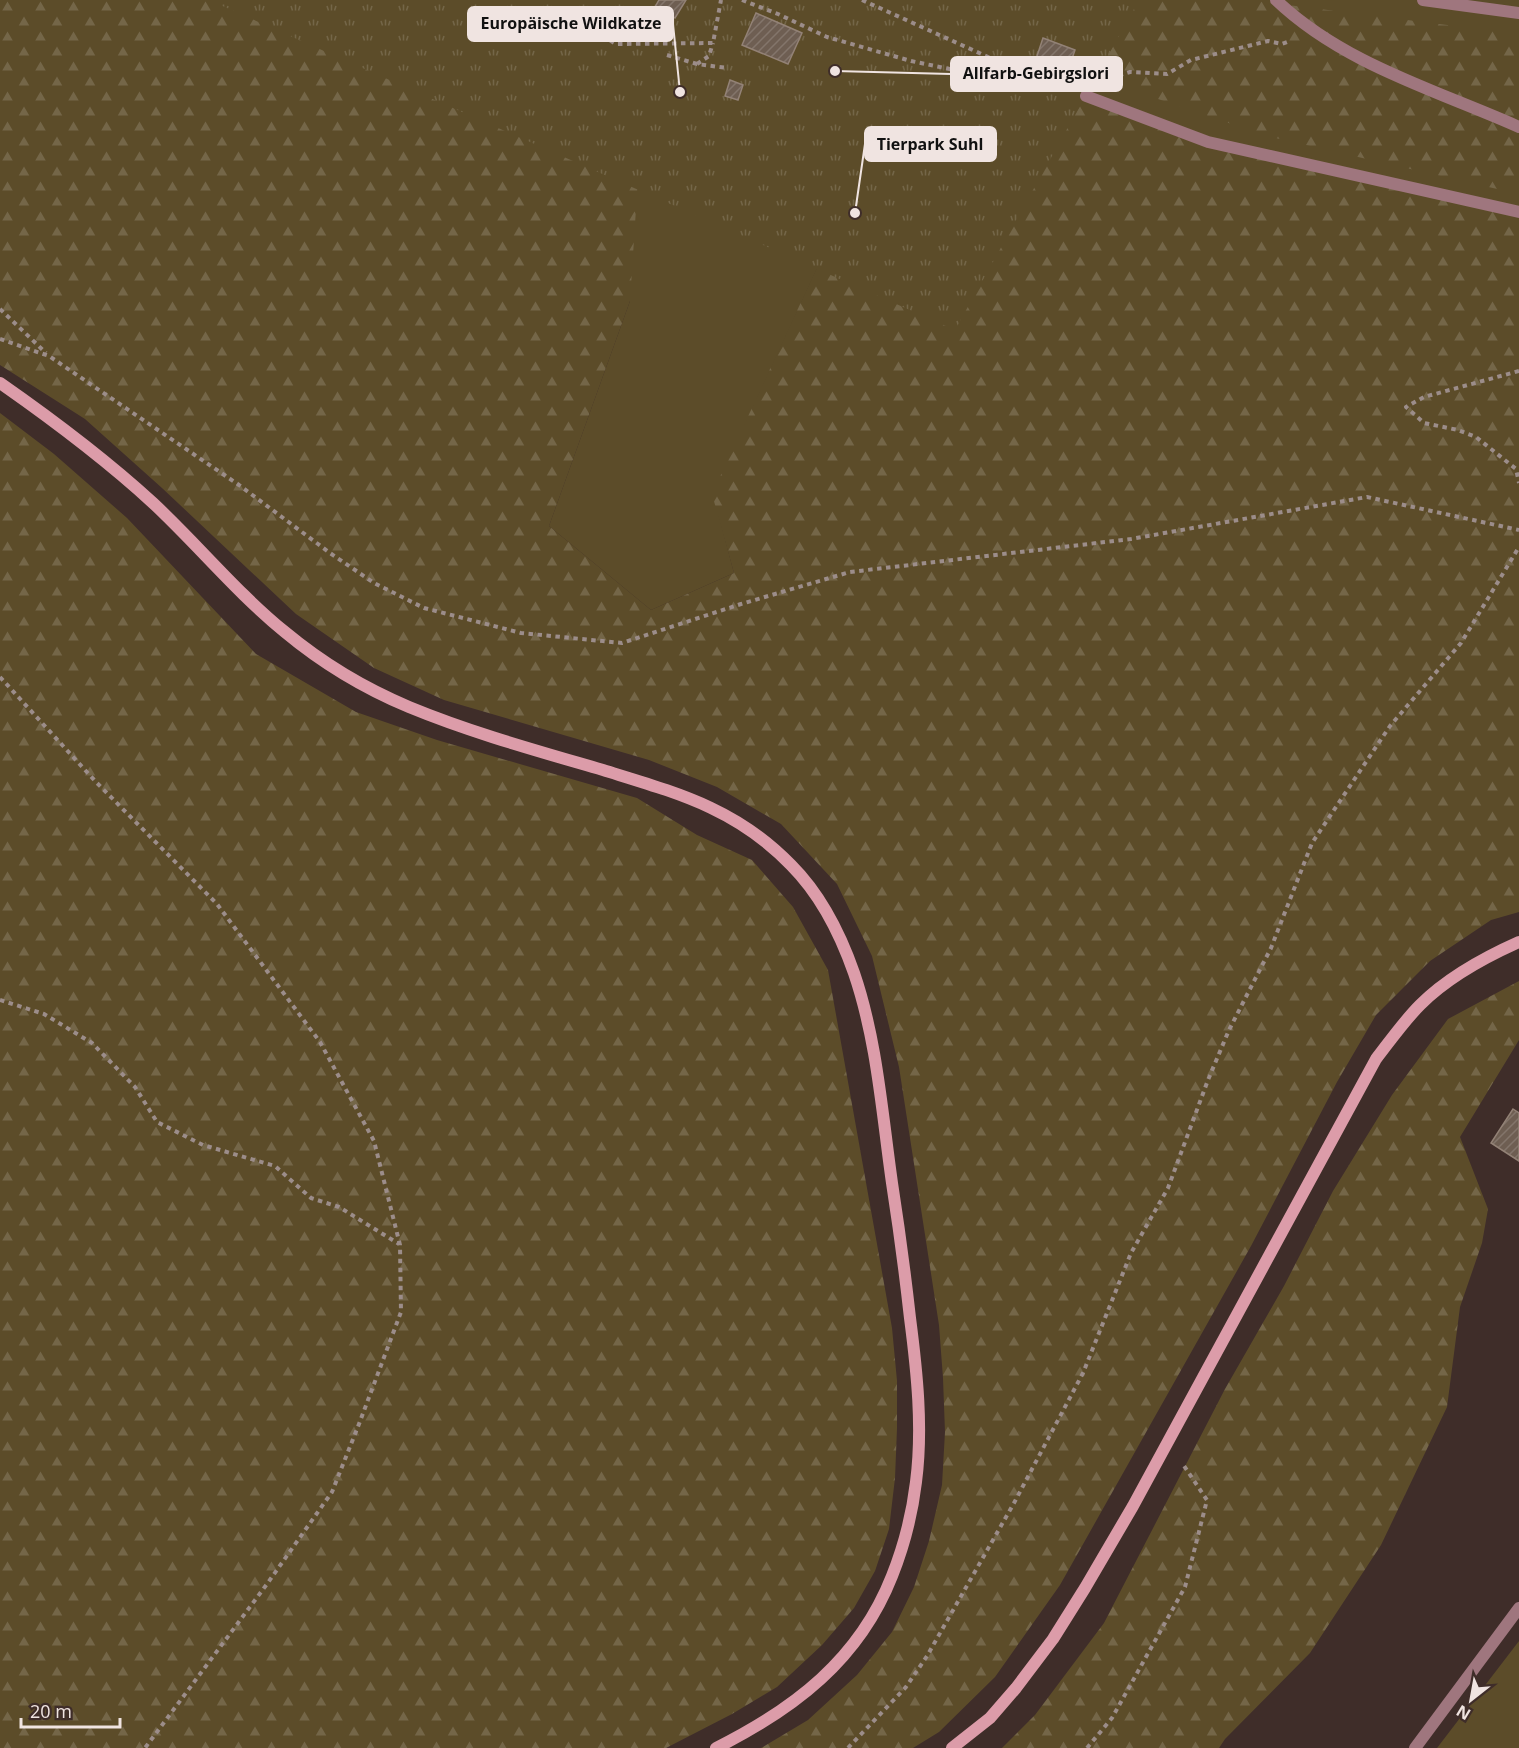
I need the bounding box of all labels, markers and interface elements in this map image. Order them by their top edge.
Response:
callout: Europäische Wildkatze [468,7,673,41]
text: Europäische Wildkatze [481,12,661,34]
callout: Allfarb-Gebirgslori [951,57,1122,91]
text: Allfarb-Gebirgslori [963,62,1109,84]
callout: Tierpark Suhl [865,127,996,161]
text: Tierpark Suhl [877,133,983,155]
north arrow [1441,1670,1501,1730]
scale bar [21,1691,120,1729]
text: 20 m [30,1699,72,1723]
text: N [1452,1700,1475,1726]

